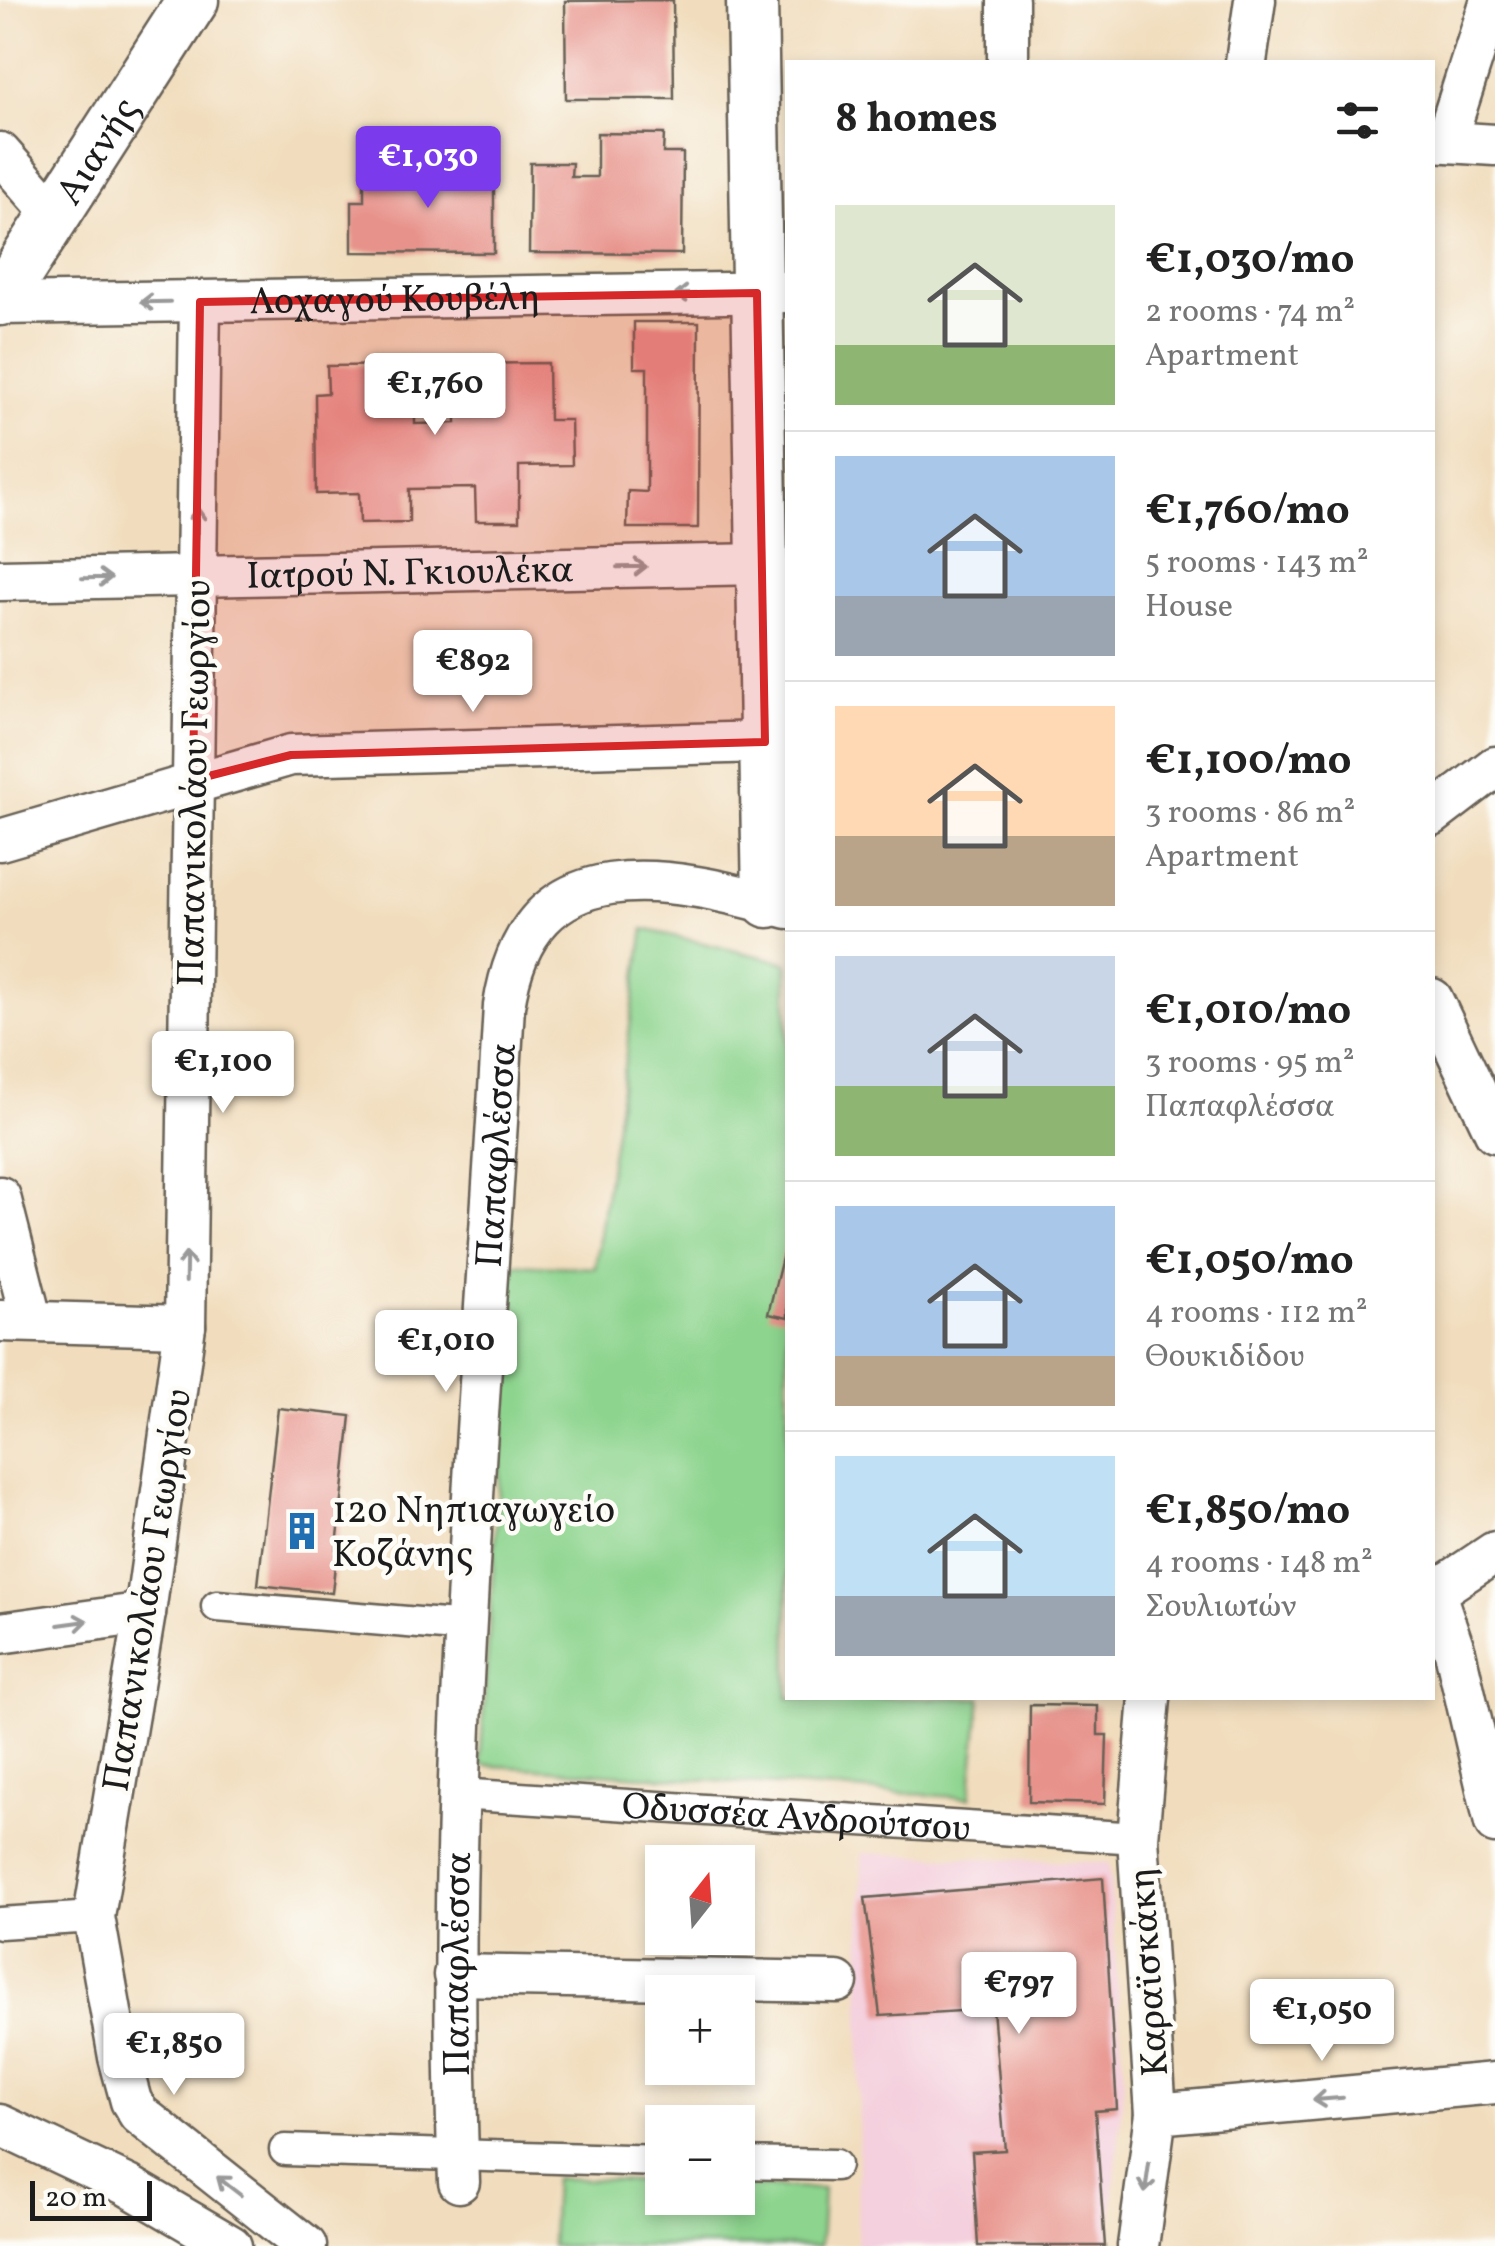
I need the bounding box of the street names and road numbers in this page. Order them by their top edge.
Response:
street label: Αιανής [45,88,154,216]
street label: Λοχαγού Κουβέλη [249,273,541,330]
street label: Ιατρού N. Γκιουλέκα [246,545,574,605]
street label: Παπανικολάου Γεωργίου [166,579,227,987]
street label: Παπαφλέσσα [465,1041,532,1269]
street label: Παπανικολάου Γεωργίου [91,1385,207,1796]
street label: Οδυσσέα Ανδρούτσου [620,1782,972,1857]
street label: Παπαφλέσσα [432,1851,487,2077]
street label: Καραϊσκάκη [1117,1865,1184,2078]

